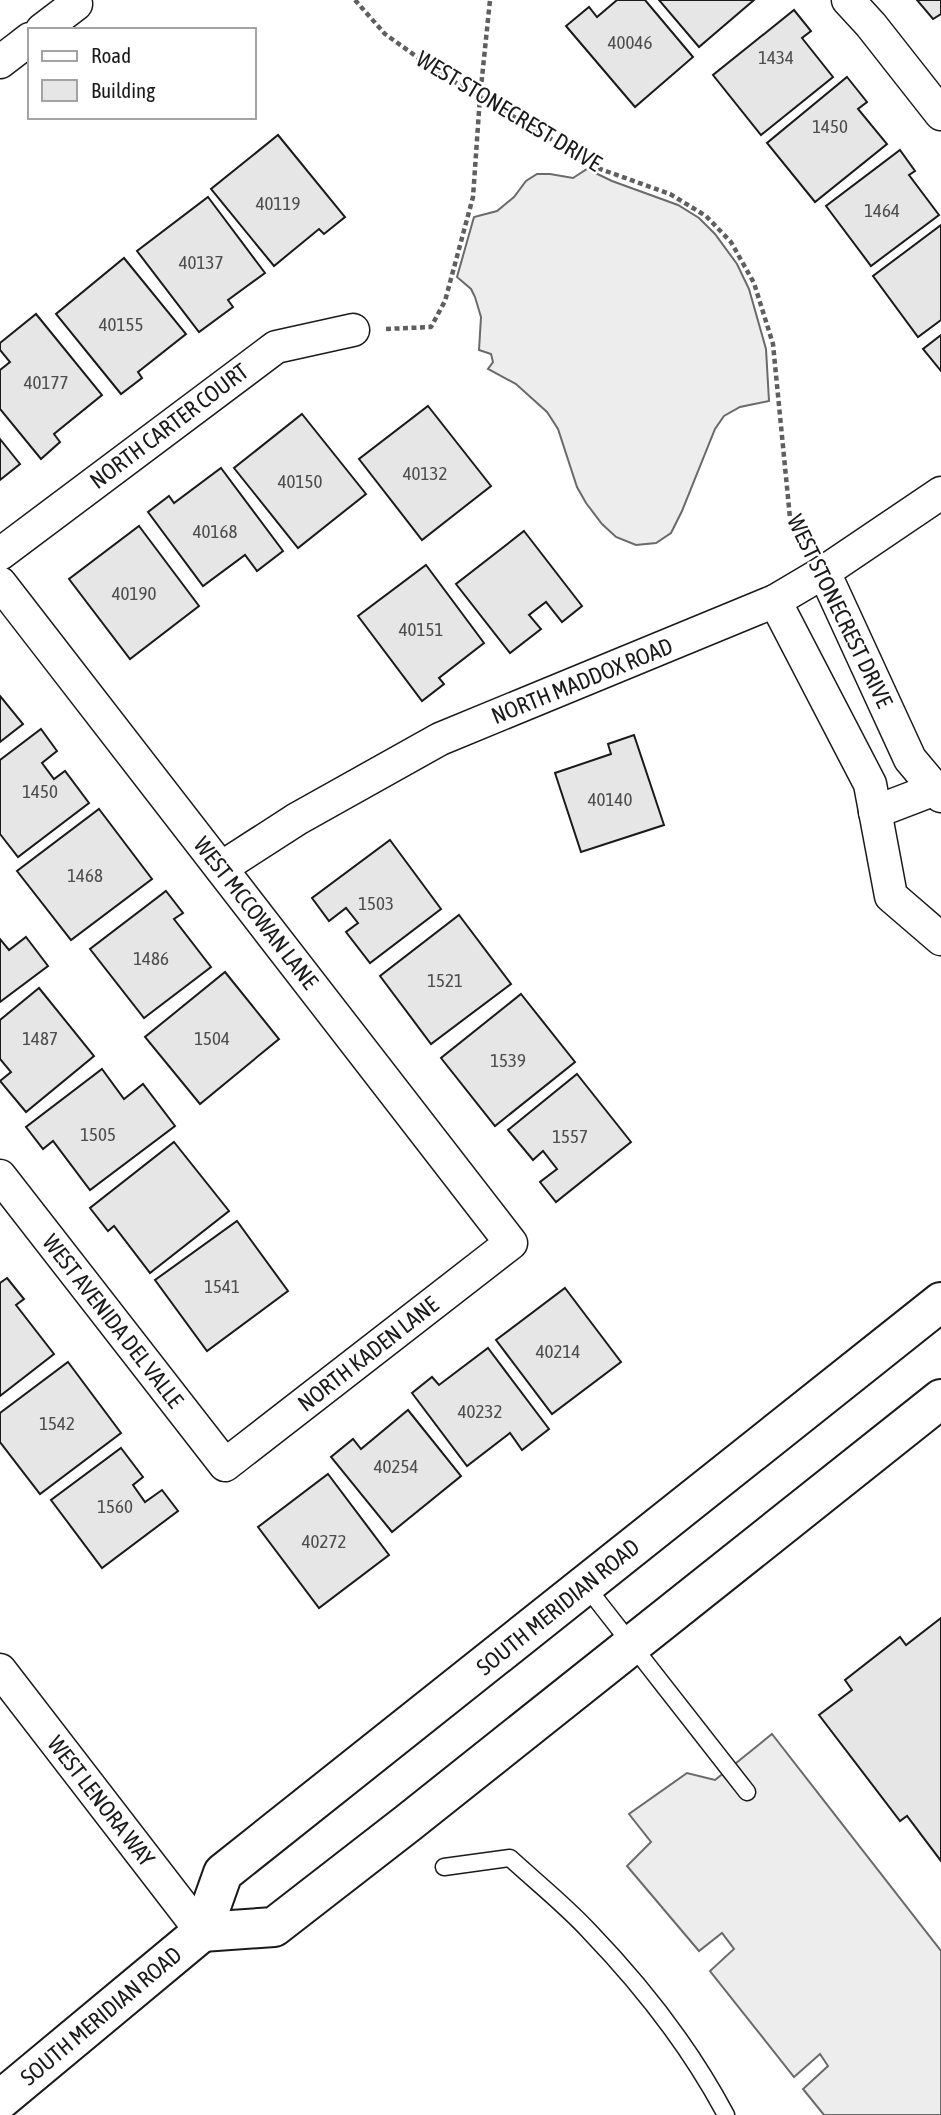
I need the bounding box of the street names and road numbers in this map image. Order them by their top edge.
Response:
street label: WEST STONECREST DRIVE [412,45,606,177]
street label: NORTH CARTER COURT [85,358,253,494]
street label: WEST STONECREST DRIVE [782,510,898,712]
street label: NORTH MADDOX ROAD [488,633,676,729]
street label: WEST MCCOWAN LANE [189,832,323,994]
street label: WEST AVENIDA DEL VALLE [37,1229,189,1413]
street label: NORTH KADEN LANE [293,1291,443,1417]
street label: SOUTH MERIDIAN ROAD [472,1534,644,1680]
street label: WEST LENORA WAY [42,1731,160,1872]
street label: SOUTH MERIDIAN ROAD [15,1941,187,2091]

